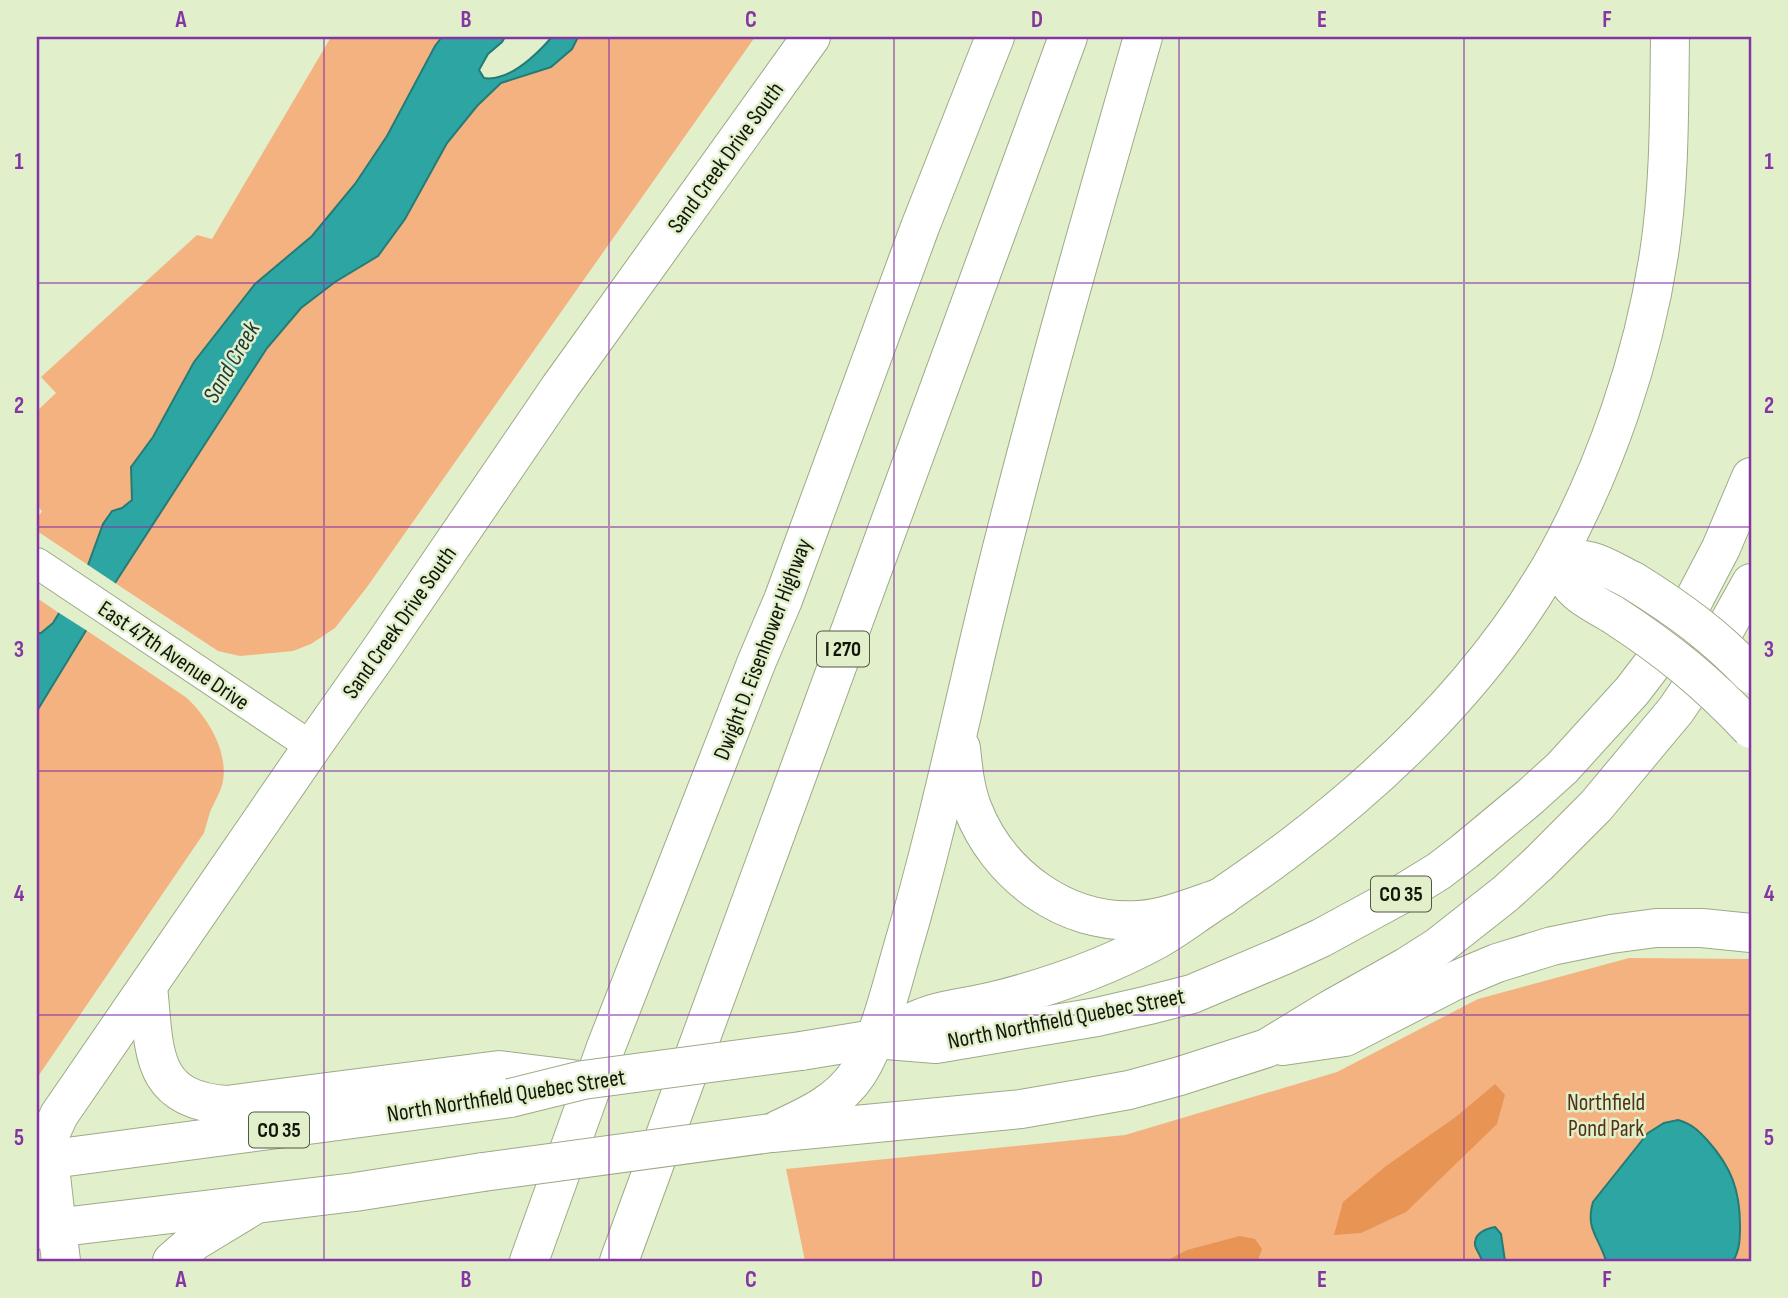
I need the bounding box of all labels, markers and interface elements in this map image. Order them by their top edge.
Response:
text: A [175,6,188,34]
text: B [461,6,472,34]
text: C [745,6,757,34]
text: D [1031,6,1043,34]
text: E [1317,6,1327,34]
text: F [1602,6,1612,34]
street label: Sand Creek Drive South [662,77,790,239]
text: 1 [14,148,24,176]
text: 1 [1764,148,1774,176]
water label: Sand Creek [197,316,267,408]
text: 2 [14,392,24,420]
text: 2 [1764,392,1774,420]
street label: Dwight D. Eisenhower Highway [708,535,818,764]
street label: Sand Creek Drive South [337,541,463,704]
street label: East 47th Avenue Drive [93,595,254,717]
road number: I 270 [817,632,869,666]
text: 3 [14,636,24,664]
text: 3 [1764,636,1774,664]
road number: CO 35 [1371,876,1431,912]
text: 4 [14,880,25,908]
text: 4 [1764,880,1775,908]
street label: North Northfield Quebec Street [945,982,1187,1056]
street label: North Northfield Quebec Street [385,1063,627,1129]
park label: Northfield Pond Park [1567,1089,1645,1143]
road number: CO 35 [249,1112,309,1148]
text: 5 [14,1124,24,1152]
text: 5 [1764,1124,1774,1152]
text: A [175,1266,188,1294]
text: B [461,1266,472,1294]
text: C [745,1266,757,1294]
text: D [1031,1266,1043,1294]
text: E [1317,1266,1327,1294]
text: F [1602,1266,1612,1294]

